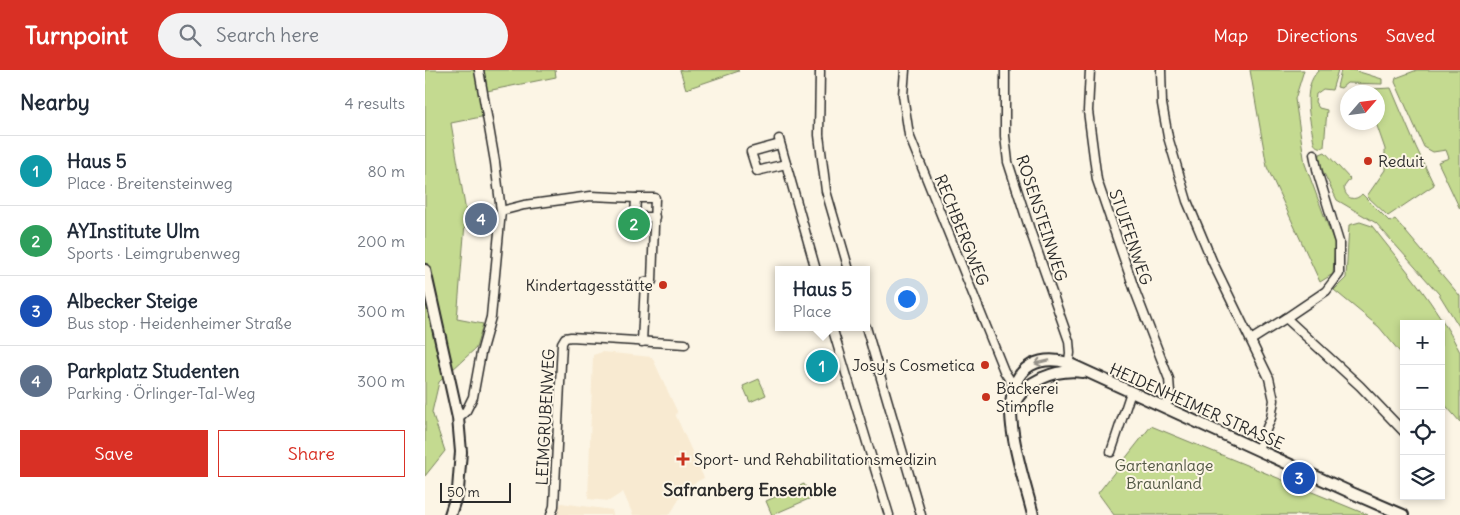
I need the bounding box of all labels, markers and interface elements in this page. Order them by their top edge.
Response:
search box [158,13,508,58]
text: Turnpoint [25,20,128,50]
icon: search [176,21,204,49]
text: Search here [216,23,319,47]
text: Map [1213,24,1248,47]
text: Directions [1276,24,1358,47]
text: Saved [1386,24,1435,47]
north arrow [1340,85,1385,130]
text: Nearby [20,89,90,116]
text: 4 results [344,93,405,113]
text: Haus 5 [67,149,127,173]
place label: Reduit [1378,151,1425,171]
street label: ROSENSTEINWEG [1012,152,1072,284]
marker: Reduit [1362,155,1374,167]
text: 1 [33,161,39,181]
text: 80 m [367,161,405,181]
street label: RECHBERGWEG [931,172,993,288]
text: Place · Breitensteinweg [67,173,233,193]
street label: STUIFENWEG [1105,186,1157,288]
pin: 4 [465,200,497,238]
pin: 2 [618,205,650,243]
text: AYInstitute Ulm [67,219,200,243]
text: 2 [32,231,40,251]
text: 200 m [357,231,405,251]
text: Sports · Leimgrubenweg [67,243,240,263]
popup [775,266,870,331]
place label: Kindertagesstätte [525,275,653,295]
text: Haus 5 [793,277,852,301]
marker: Kindertagesstätte [657,279,669,291]
your location [894,286,920,312]
text: Albecker Steige [67,289,198,313]
text: 3 [31,301,41,321]
text: 300 m [357,301,405,321]
text: Place [793,301,831,321]
text: Bus stop · Heidenheimer Straße [67,313,292,333]
map controls [1400,320,1445,500]
button: + [1400,320,1445,365]
pin: 1 [806,347,838,385]
street label: LEIMGRUBENWEG [531,348,559,486]
place label: Josy's Cosmetica [852,355,975,375]
one-way arrow [1035,358,1051,367]
street label: HEIDENHEIMER STRASSE [1107,358,1287,454]
text: Parkplatz Studenten [67,359,239,383]
marker: Josy's Cosmetica [979,359,991,371]
button: − [1400,365,1445,410]
text: 4 [31,371,41,391]
text: 300 m [357,371,405,391]
place label: Bäckerei Stimpfle [996,378,1059,416]
text: Parking · Örlinger-Tal-Weg [67,383,255,403]
marker: Bäckerei Stimpfle [980,391,992,403]
button: locate [1400,410,1445,455]
button: Save [20,430,208,477]
button: Share [218,430,405,477]
place label: Sport- und Rehabilitationsmedizin [694,449,937,469]
marker: Sport- und Rehabilitationsmedizin [676,452,690,466]
park label: Gartenanlage Braunland [1115,455,1213,493]
button: layers [1400,455,1445,500]
pin: 3 [1283,459,1315,497]
district label: Safranberg Ensemble [663,478,837,501]
scale bar [440,480,511,503]
text: 50 m [447,483,480,501]

